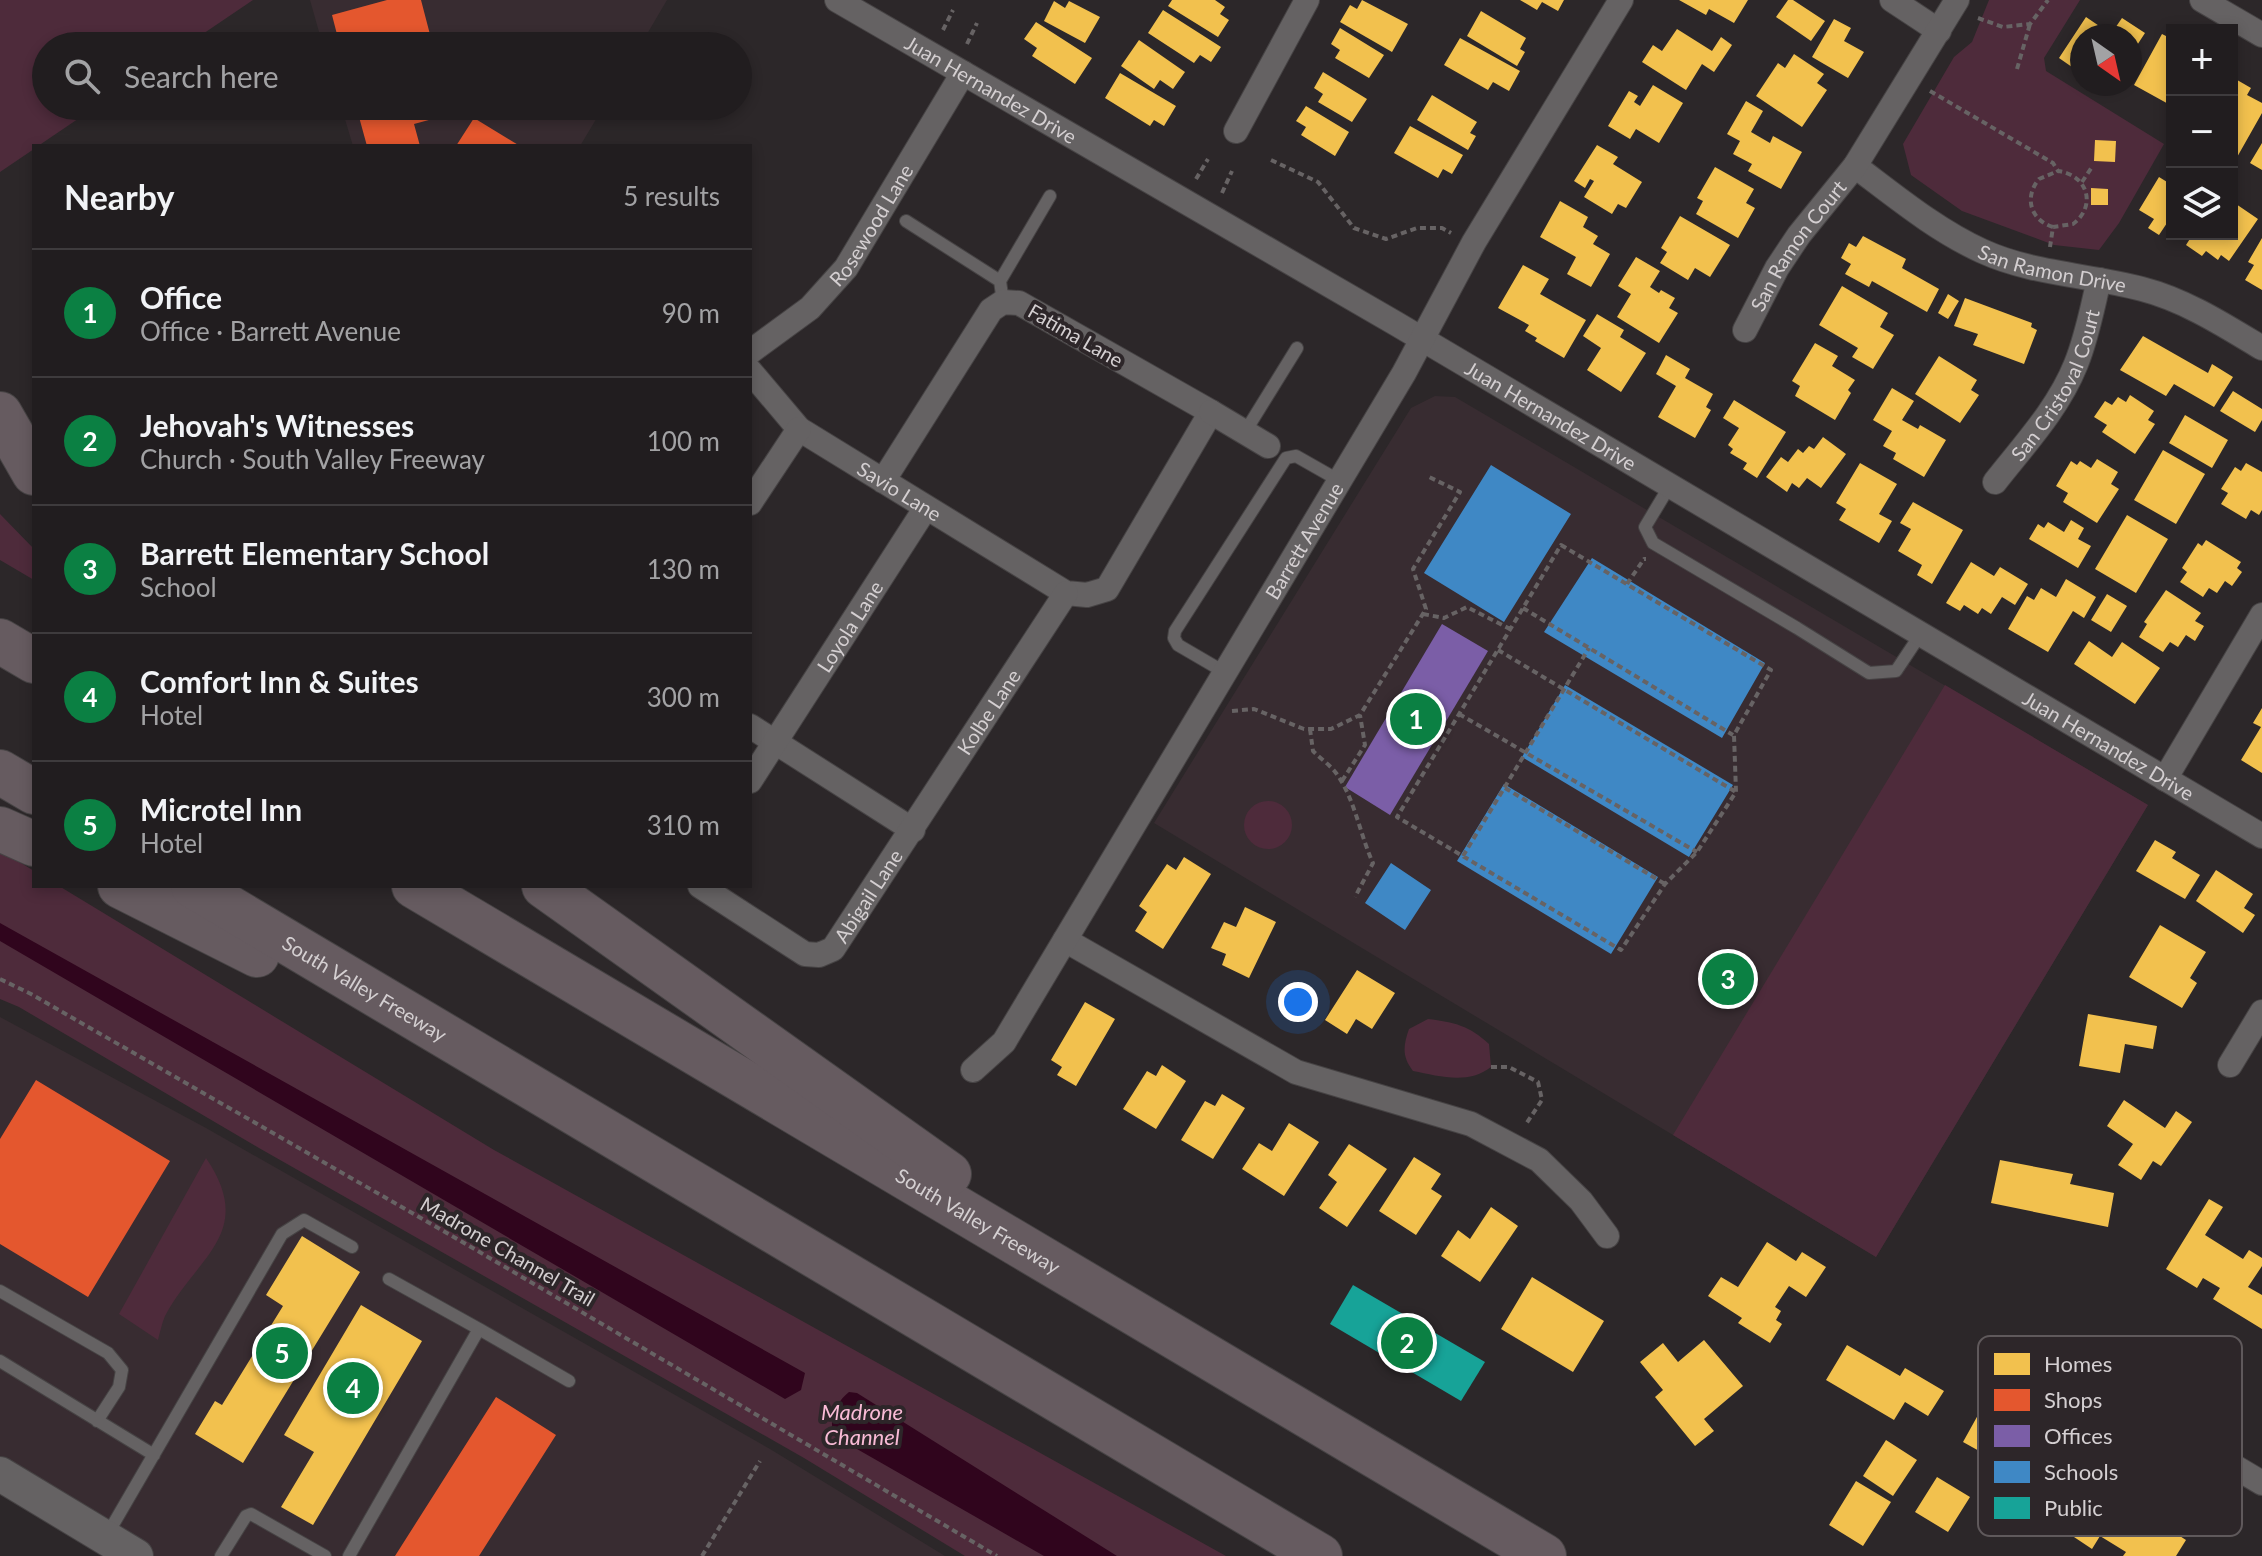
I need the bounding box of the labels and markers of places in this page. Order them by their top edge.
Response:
pin: 1 [1390,689,1442,749]
pin: 3 [1702,949,1754,1009]
pin: 2 [1381,1313,1433,1373]
pin: 5 [256,1323,308,1383]
pin: 4 [327,1358,379,1418]

